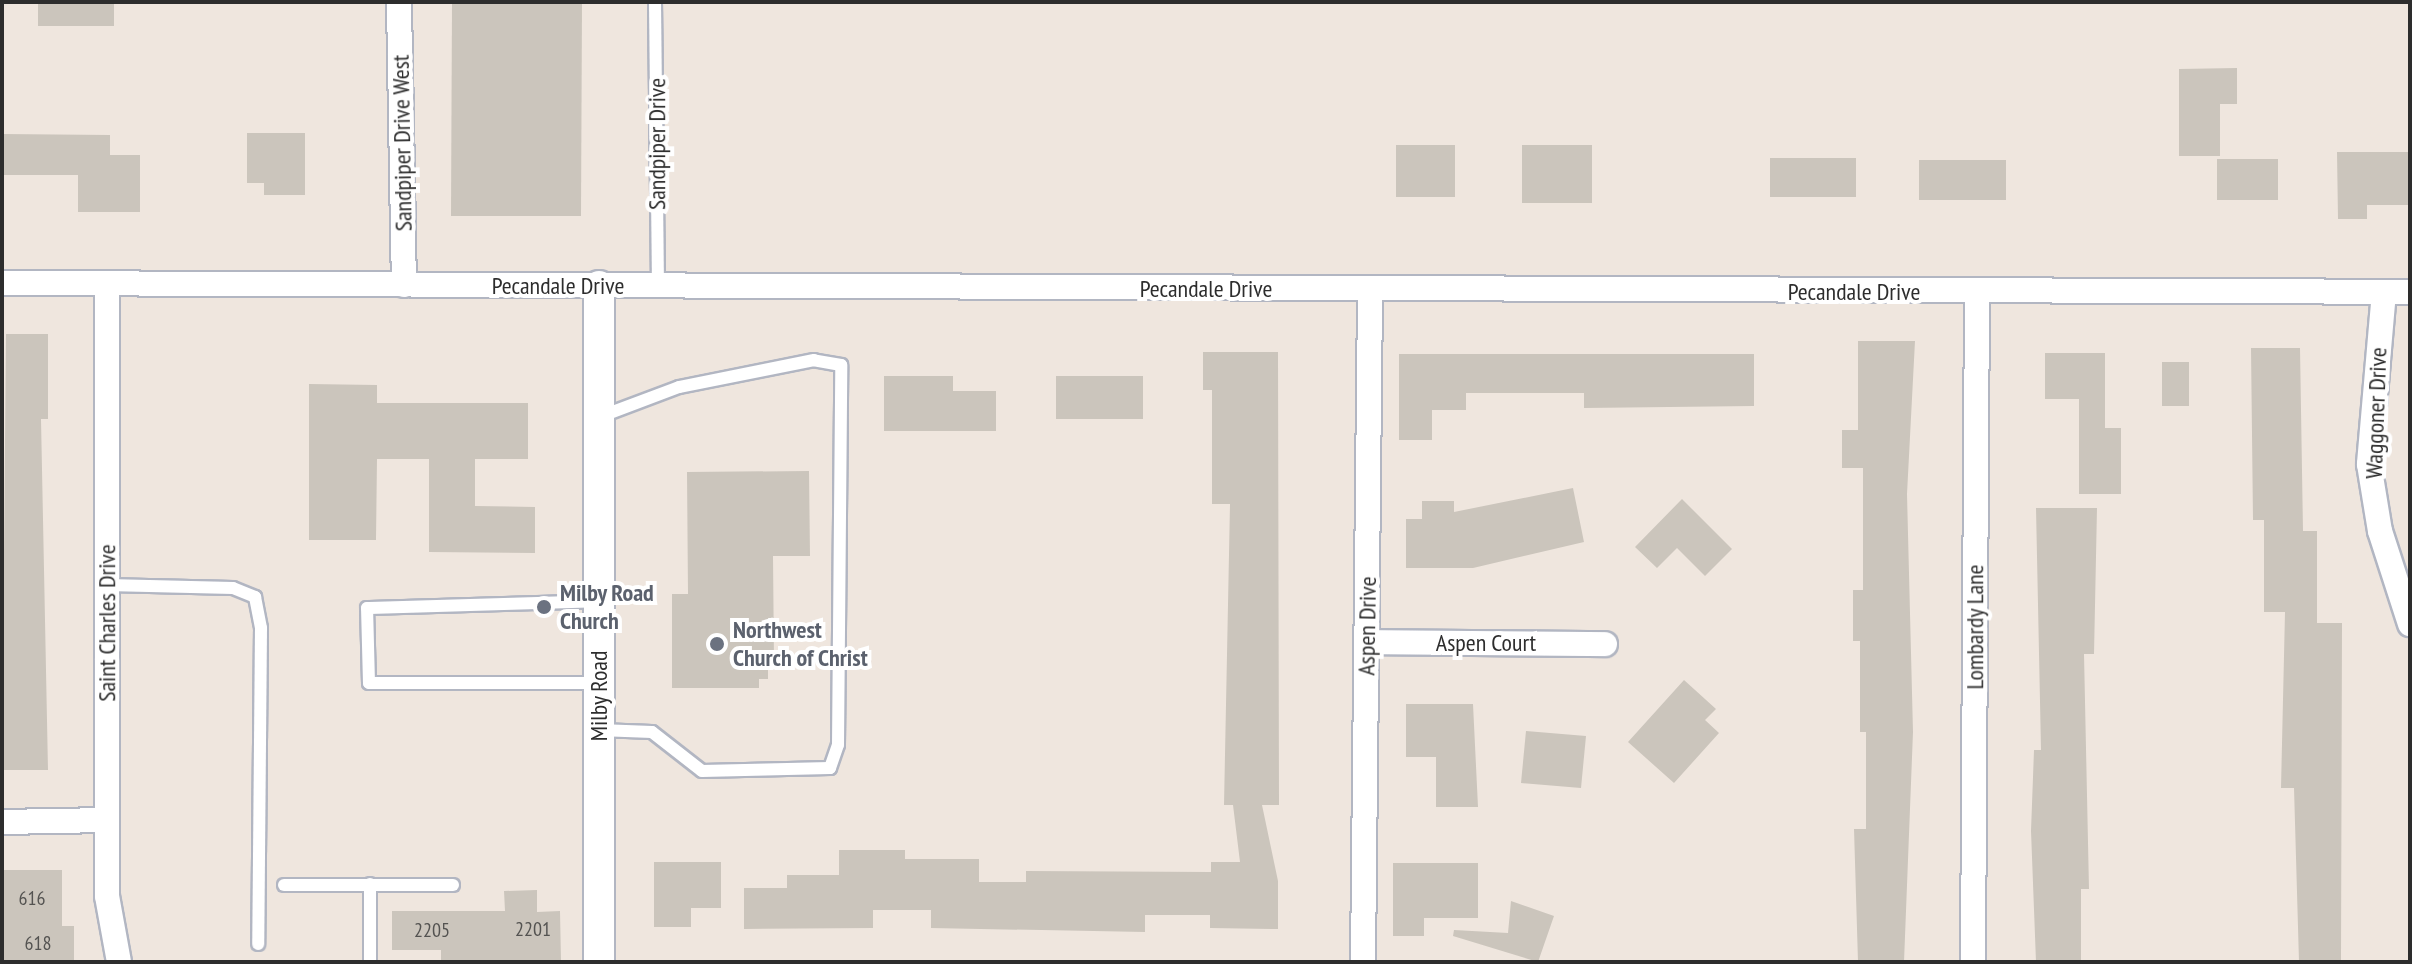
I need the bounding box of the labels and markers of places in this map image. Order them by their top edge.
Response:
place label: Milby Road Church [560,579,654,635]
marker: Milby Road Church [535,598,553,616]
place label: Northwest Church of Christ [733,616,868,672]
marker: Northwest Church of Christ [708,635,726,653]

